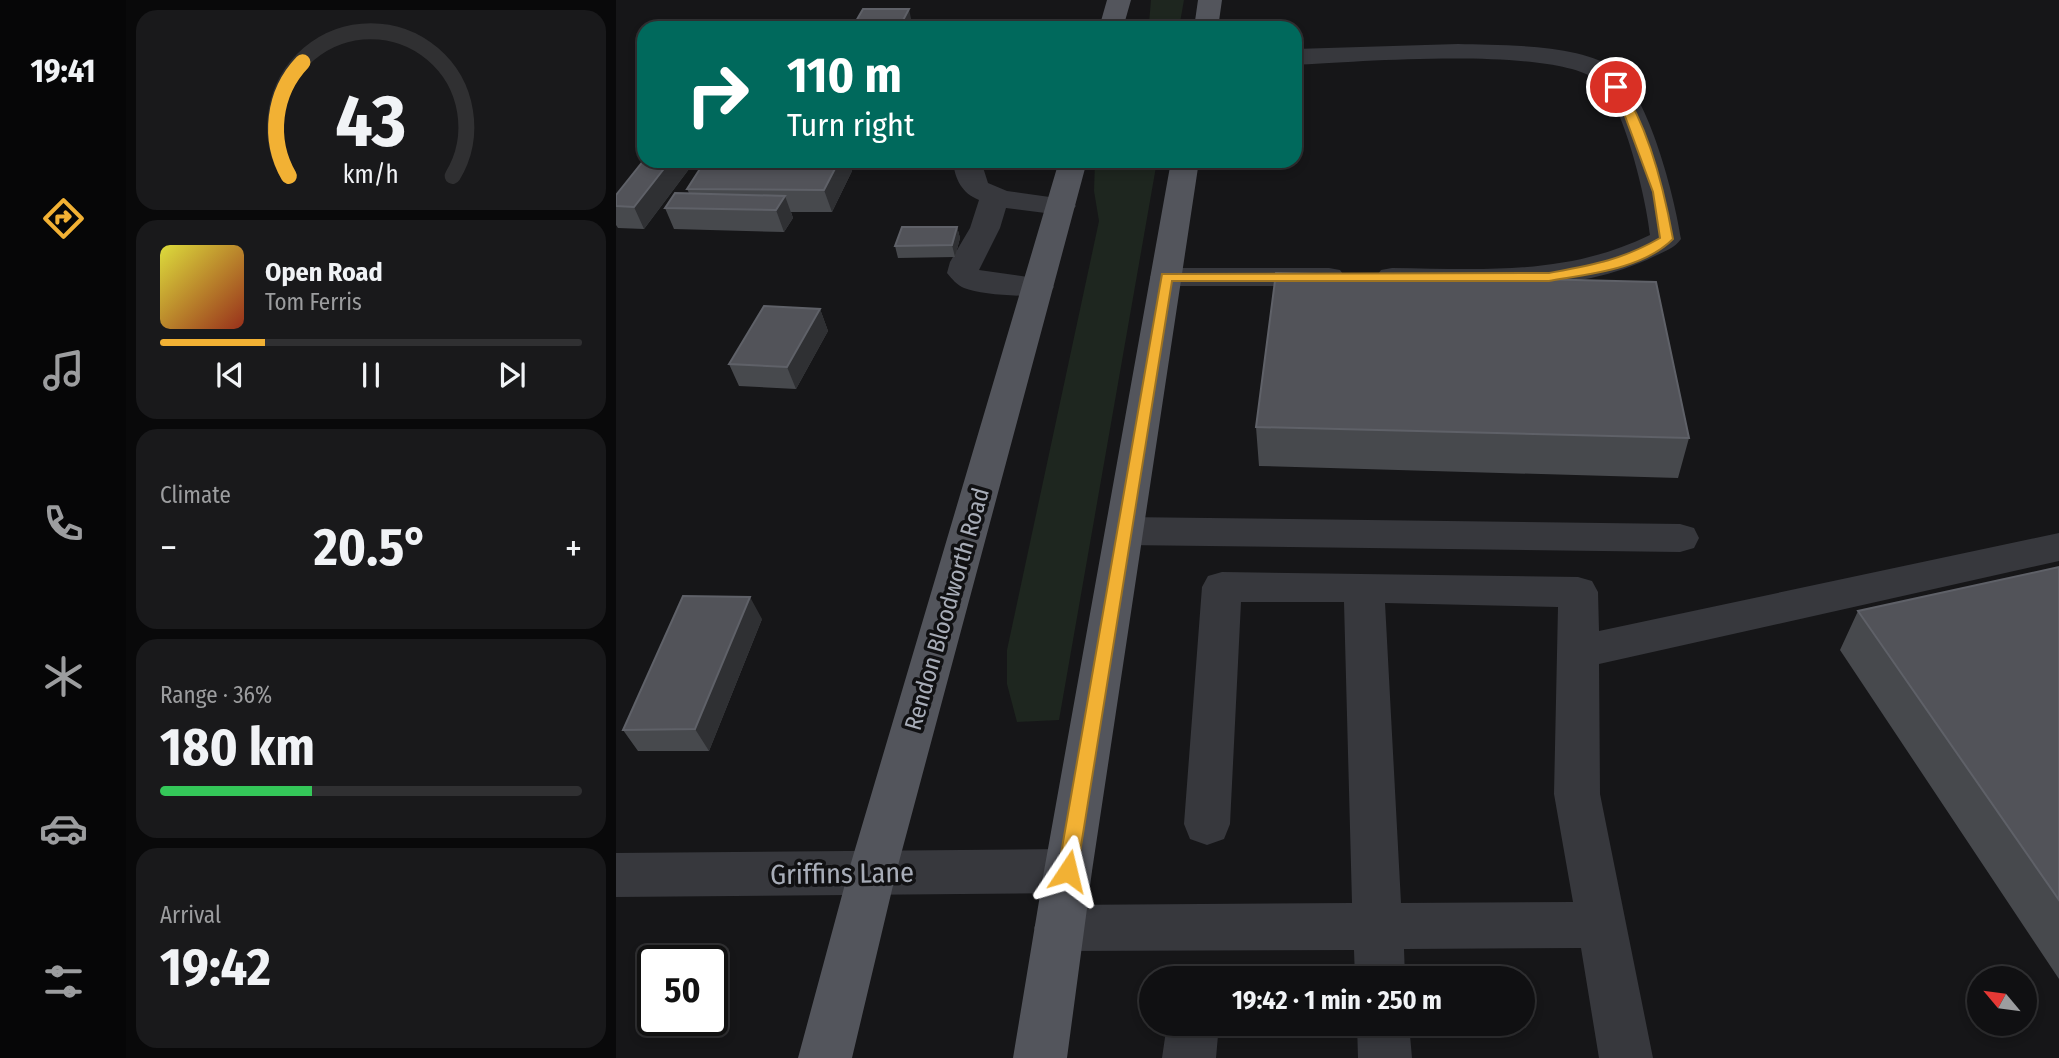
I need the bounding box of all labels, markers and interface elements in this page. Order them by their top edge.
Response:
text: 110 m [787,46,902,105]
icon: right [672,49,763,140]
text: 19:41 [30,52,96,90]
pin [1586,57,1646,117]
icon: arrive [1597,68,1635,106]
text: 43 [335,78,407,165]
text: Turn right [787,106,914,144]
text: km/h [343,160,399,190]
icon: directions [39,194,88,243]
text: Open Road [265,257,383,288]
text: Tom Ferris [265,288,362,316]
icon: music [39,346,88,395]
icon: previous [211,356,249,394]
icon: pause [352,356,390,394]
icon: next [493,356,531,394]
text: Climate [160,481,231,509]
street label: Rendon Bloodworth Road [899,484,995,734]
icon: phone [39,499,88,548]
text: 20.5° [314,516,428,579]
text: − [160,525,177,571]
text: + [565,525,582,571]
icon: climate [39,652,88,701]
text: Range · 36% [160,681,272,709]
text: 180 km [160,716,315,779]
icon: car [39,804,88,853]
position arrow [1031,834,1105,908]
street label: Griffins Lane [770,856,914,891]
text: Arrival [160,901,221,929]
text: 19:42 [160,936,271,999]
speed limit sign: 50 [637,945,728,1036]
icon: filters [39,957,88,1006]
north arrow [1967,966,2037,1036]
map controls [1967,966,2037,1036]
text: 19:42 · 1 min · 250 m [1232,985,1442,1016]

